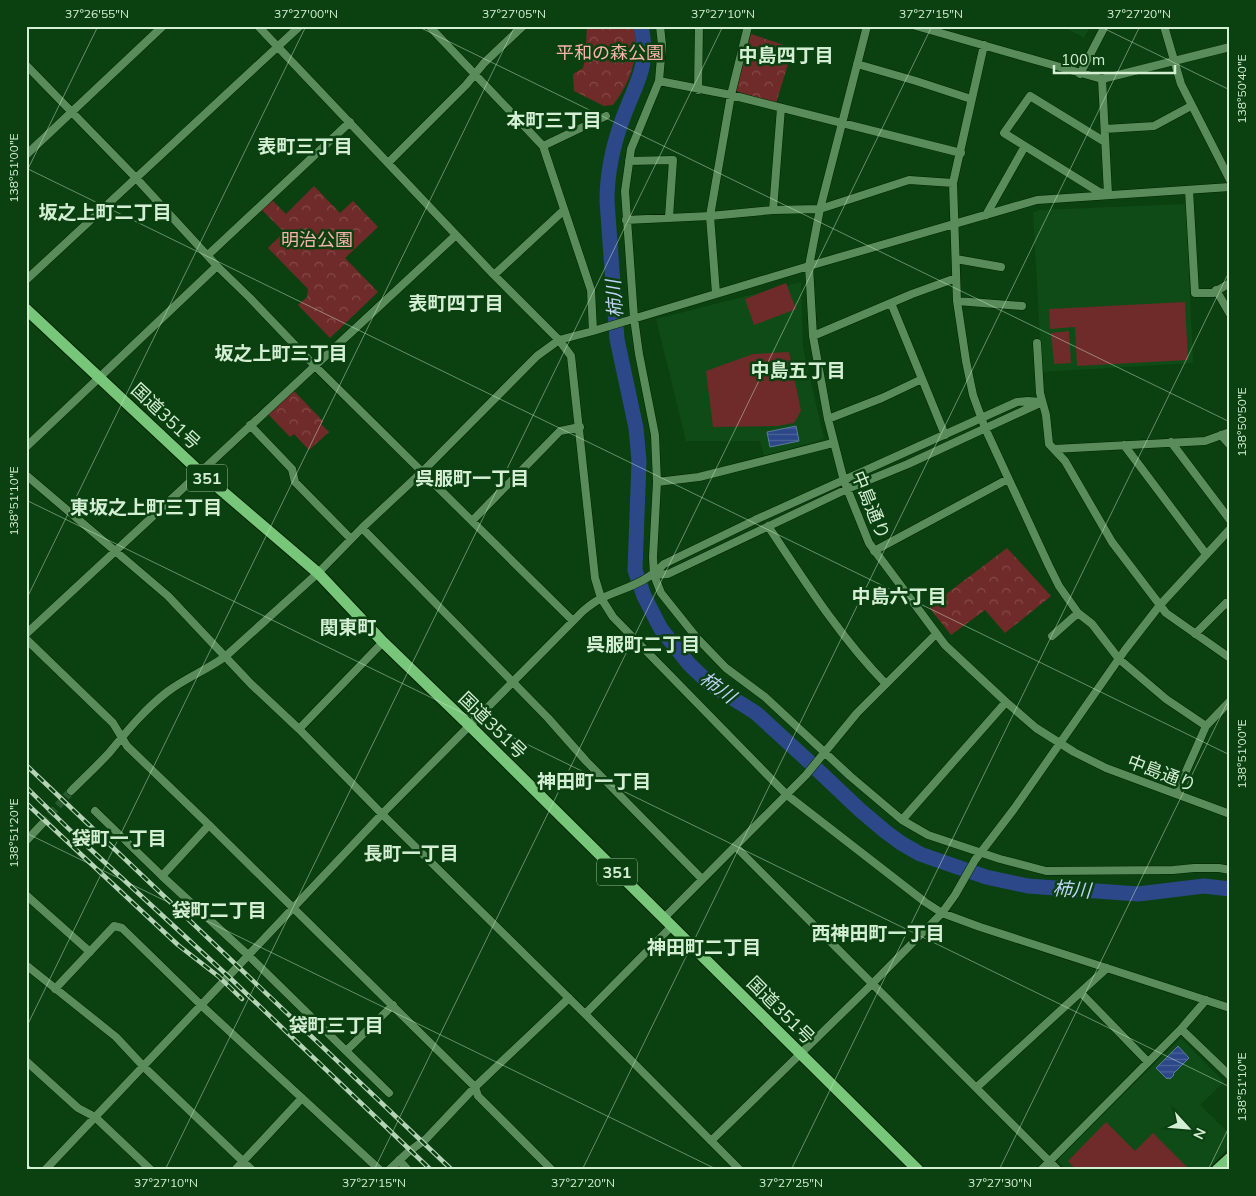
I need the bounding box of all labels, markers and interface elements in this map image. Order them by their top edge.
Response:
text: 37°26'55"N [65,6,129,21]
text: 37°27'00"N [274,6,338,21]
text: 37°27'05"N [482,6,546,21]
text: 37°27'10"N [691,6,755,21]
text: 37°27'15"N [899,6,963,21]
text: 37°27'20"N [1107,6,1171,21]
park label: 平和の森公園 [556,41,664,64]
scale bar [1054,42,1175,74]
district label: 中島四丁目 [738,43,834,67]
text: 100 m [1061,50,1105,69]
text: 138°50'40"E [1234,54,1249,124]
district label: 本町三丁目 [506,108,602,132]
text: 138°51'00"E [6,133,21,203]
district label: 表町三丁目 [257,134,353,158]
district label: 坂之上町二丁目 [38,200,172,224]
park label: 明治公園 [281,228,353,251]
water label: 柿川 [601,277,627,319]
district label: 表町四丁目 [408,291,504,315]
district label: 坂之上町三丁目 [214,341,348,365]
district label: 中島五丁目 [750,358,846,382]
street label: 国道351号 [127,378,205,454]
text: 138°50'50"E [1234,387,1249,457]
road number: 351 [187,464,227,492]
text: 138°51'10"E [6,466,21,536]
district label: 呉服町一丁目 [415,466,529,490]
street label: 中島通り [847,467,895,543]
district label: 東坂之上町三丁目 [70,495,222,519]
district label: 中島六丁目 [851,584,947,608]
district label: 関東町 [319,615,377,639]
district label: 呉服町二丁目 [586,632,700,656]
water label: 柿川 [696,666,742,709]
street label: 国道351号 [454,687,532,763]
text: 138°51'00"E [1234,719,1249,789]
street label: 中島通り [1124,749,1200,797]
district label: 神田町一丁目 [537,769,651,793]
text: 138°51'20"E [6,798,21,868]
district label: 袋町一丁目 [71,826,167,850]
district label: 長町一丁目 [363,841,459,865]
road number: 351 [597,859,637,886]
water label: 柿川 [1052,876,1094,902]
district label: 袋町二丁目 [171,898,267,922]
district label: 西神田町一丁目 [811,921,945,945]
district label: 神田町二丁目 [647,935,761,959]
street label: 国道351号 [742,971,820,1049]
district label: 袋町三丁目 [288,1013,384,1037]
text: 138°51'10"E [1234,1052,1249,1122]
north arrow [1164,1104,1214,1154]
text: N [1189,1125,1210,1142]
text: 37°27'10"N [134,1175,198,1190]
text: 37°27'15"N [342,1175,406,1190]
text: 37°27'20"N [551,1175,615,1190]
text: 37°27'25"N [759,1175,823,1190]
text: 37°27'30"N [968,1175,1032,1190]

